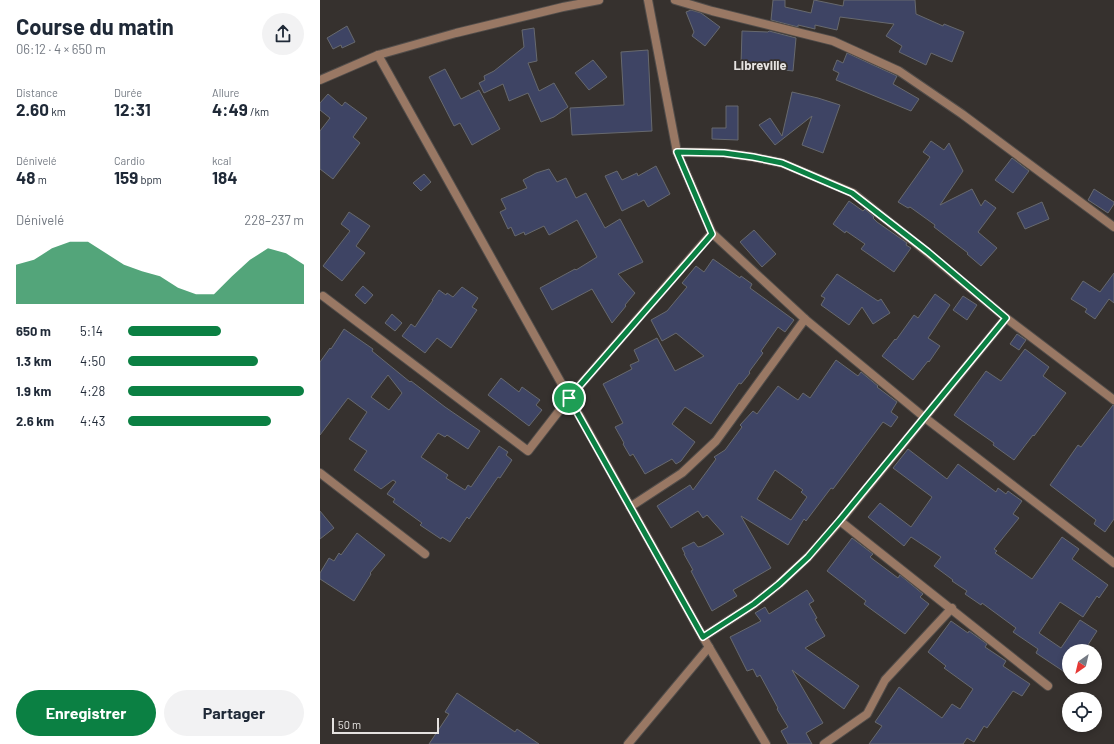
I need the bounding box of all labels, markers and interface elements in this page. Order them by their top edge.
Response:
text: Course du matin [16,13,174,39]
button: share [262,13,304,55]
text: 06:12 · 4 × 650 m [16,41,106,57]
district label: Libreville [733,57,787,73]
text: Distance [16,86,58,99]
text: Durée [114,86,142,99]
text: Allure [212,86,239,99]
text: 2.60 [16,99,49,119]
text: 12:31 [114,99,151,119]
text: 4:49 [212,99,248,119]
text: km [49,105,66,118]
text: /km [248,105,269,118]
text: Dénivelé [16,154,57,167]
text: Cardio [114,154,145,167]
text: kcal [212,154,231,167]
text: 48 [16,167,35,187]
text: 159 [114,167,138,187]
text: 184 [212,167,238,187]
text: m [35,173,47,186]
text: bpm [138,173,162,186]
text: Dénivelé [16,212,64,228]
text: 228–237 m [244,212,304,228]
text: 650 m [16,323,51,339]
text: 5:14 [80,323,103,339]
text: 1.3 km [16,353,52,369]
text: 4:50 [80,353,106,369]
pin [552,381,586,415]
text: 1.9 km [16,383,51,399]
text: 4:28 [80,383,105,399]
icon: arrive [558,387,580,409]
text: 2.6 km [16,413,54,429]
text: 4:43 [80,413,105,429]
north arrow [1062,644,1102,684]
map controls [1062,644,1102,732]
button: Enregistrer [16,690,156,736]
button: Partager [164,690,304,736]
button: locate [1062,692,1102,732]
scale bar [332,716,439,735]
text: 50 m [338,718,361,731]

